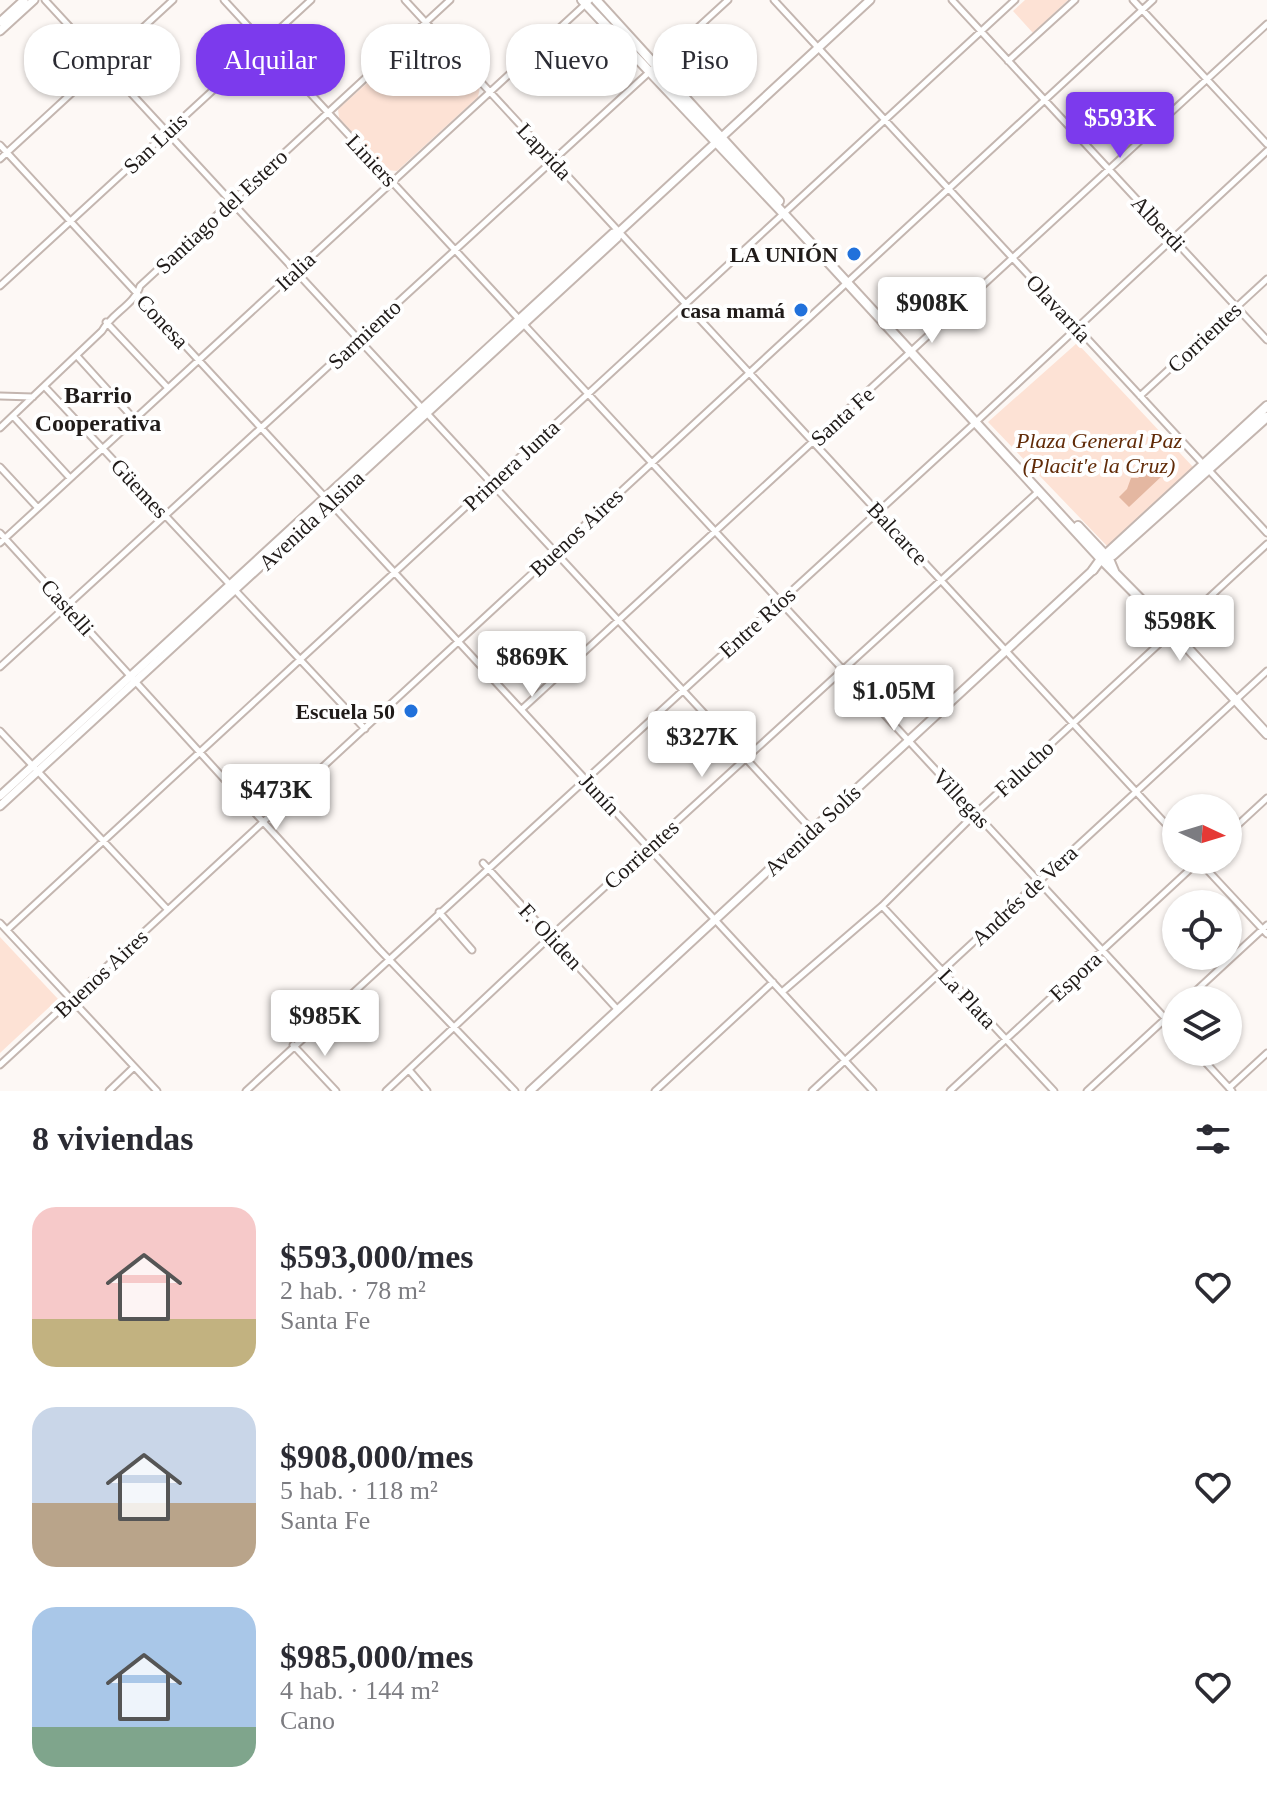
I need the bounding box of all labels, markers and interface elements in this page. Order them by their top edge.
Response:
chip: Comprar [24,24,180,96]
chip: Alquilar [196,24,345,96]
chip: Filtros [361,24,490,96]
chip: Nuevo [506,24,637,96]
chip: Piso [653,24,757,96]
pin: $593K [1064,92,1176,160]
text: $593K [1084,103,1156,132]
street label: San Luis [118,108,192,179]
street label: Laprida [512,118,577,185]
street label: Liniers [341,129,402,192]
street label: Santiago del Estero [150,144,292,279]
street label: Alberdi [1127,190,1191,256]
place label: LA UNIÓN [730,242,838,267]
marker: LA UNIÓN [845,245,863,263]
street label: Italia [270,247,321,296]
street label: Olavarría [1021,269,1096,347]
pin: $908K [876,277,988,345]
text: $908K [896,288,968,317]
street label: Conesa [131,289,194,354]
street label: Sarmiento [323,294,406,374]
street label: Corrientes [1162,297,1246,378]
place label: casa mamá [681,298,785,323]
marker: casa mamá [792,301,810,319]
district label: Barrio Cooperativa [35,382,161,436]
street label: Santa Fe [806,382,879,451]
street label: Primera Junta [458,415,564,516]
park label: Plaza General Paz (Placit'e la Cruz) [1015,428,1183,478]
street label: Güemes [106,453,173,523]
street label: Avenida Alsina [254,465,369,575]
street label: Buenos Aires [525,483,628,582]
street label: Balcarce [862,497,933,570]
street label: Castelli [36,574,99,641]
street label: Entre Ríos [714,582,800,663]
pin: $598K [1124,595,1236,663]
text: $598K [1144,606,1216,635]
pin: $869K [476,631,588,699]
text: $869K [496,642,568,671]
pin: $1.05M [829,665,959,733]
text: $1.05M [852,676,936,705]
place label: Escuela 50 [295,699,395,724]
marker: Escuela 50 [402,702,420,720]
pin: $327K [646,711,758,779]
text: $327K [666,722,738,751]
street label: Falucho [990,735,1059,802]
street label: Villegas [928,763,995,833]
pin: $473K [220,764,332,832]
street label: Junín [574,768,625,820]
text: $473K [240,775,312,804]
street label: Avenida Solís [759,779,866,881]
north arrow [1162,794,1242,874]
map controls [1162,794,1242,1066]
street label: Corrientes [599,814,684,894]
street label: Andrés de Vera [966,840,1082,951]
button: locate [1162,890,1242,970]
street label: F. Oliden [514,898,588,975]
street label: Buenos Aires [50,924,153,1023]
street label: Espora [1044,946,1106,1006]
street label: La Plata [934,963,1002,1034]
button: layers [1162,986,1242,1066]
pin: $985K [269,990,381,1058]
text: $985K [289,1001,361,1030]
icon: filters [1191,1117,1235,1161]
text: 8 viviendas [32,1120,194,1157]
text: $593,000/mes [280,1238,474,1275]
icon: home [96,1239,192,1335]
icon: heart [1191,1265,1235,1309]
text: 2 hab. · 78 m² [280,1276,426,1305]
text: Santa Fe [280,1306,370,1335]
text: $908,000/mes [280,1438,474,1475]
icon: home [96,1439,192,1535]
icon: heart [1191,1465,1235,1509]
text: 5 hab. · 118 m² [280,1476,438,1505]
text: Santa Fe [280,1506,370,1535]
text: $985,000/mes [280,1638,474,1675]
icon: home [96,1639,192,1735]
icon: heart [1191,1665,1235,1709]
text: 4 hab. · 144 m² [280,1676,439,1705]
text: Cano [280,1706,335,1735]

